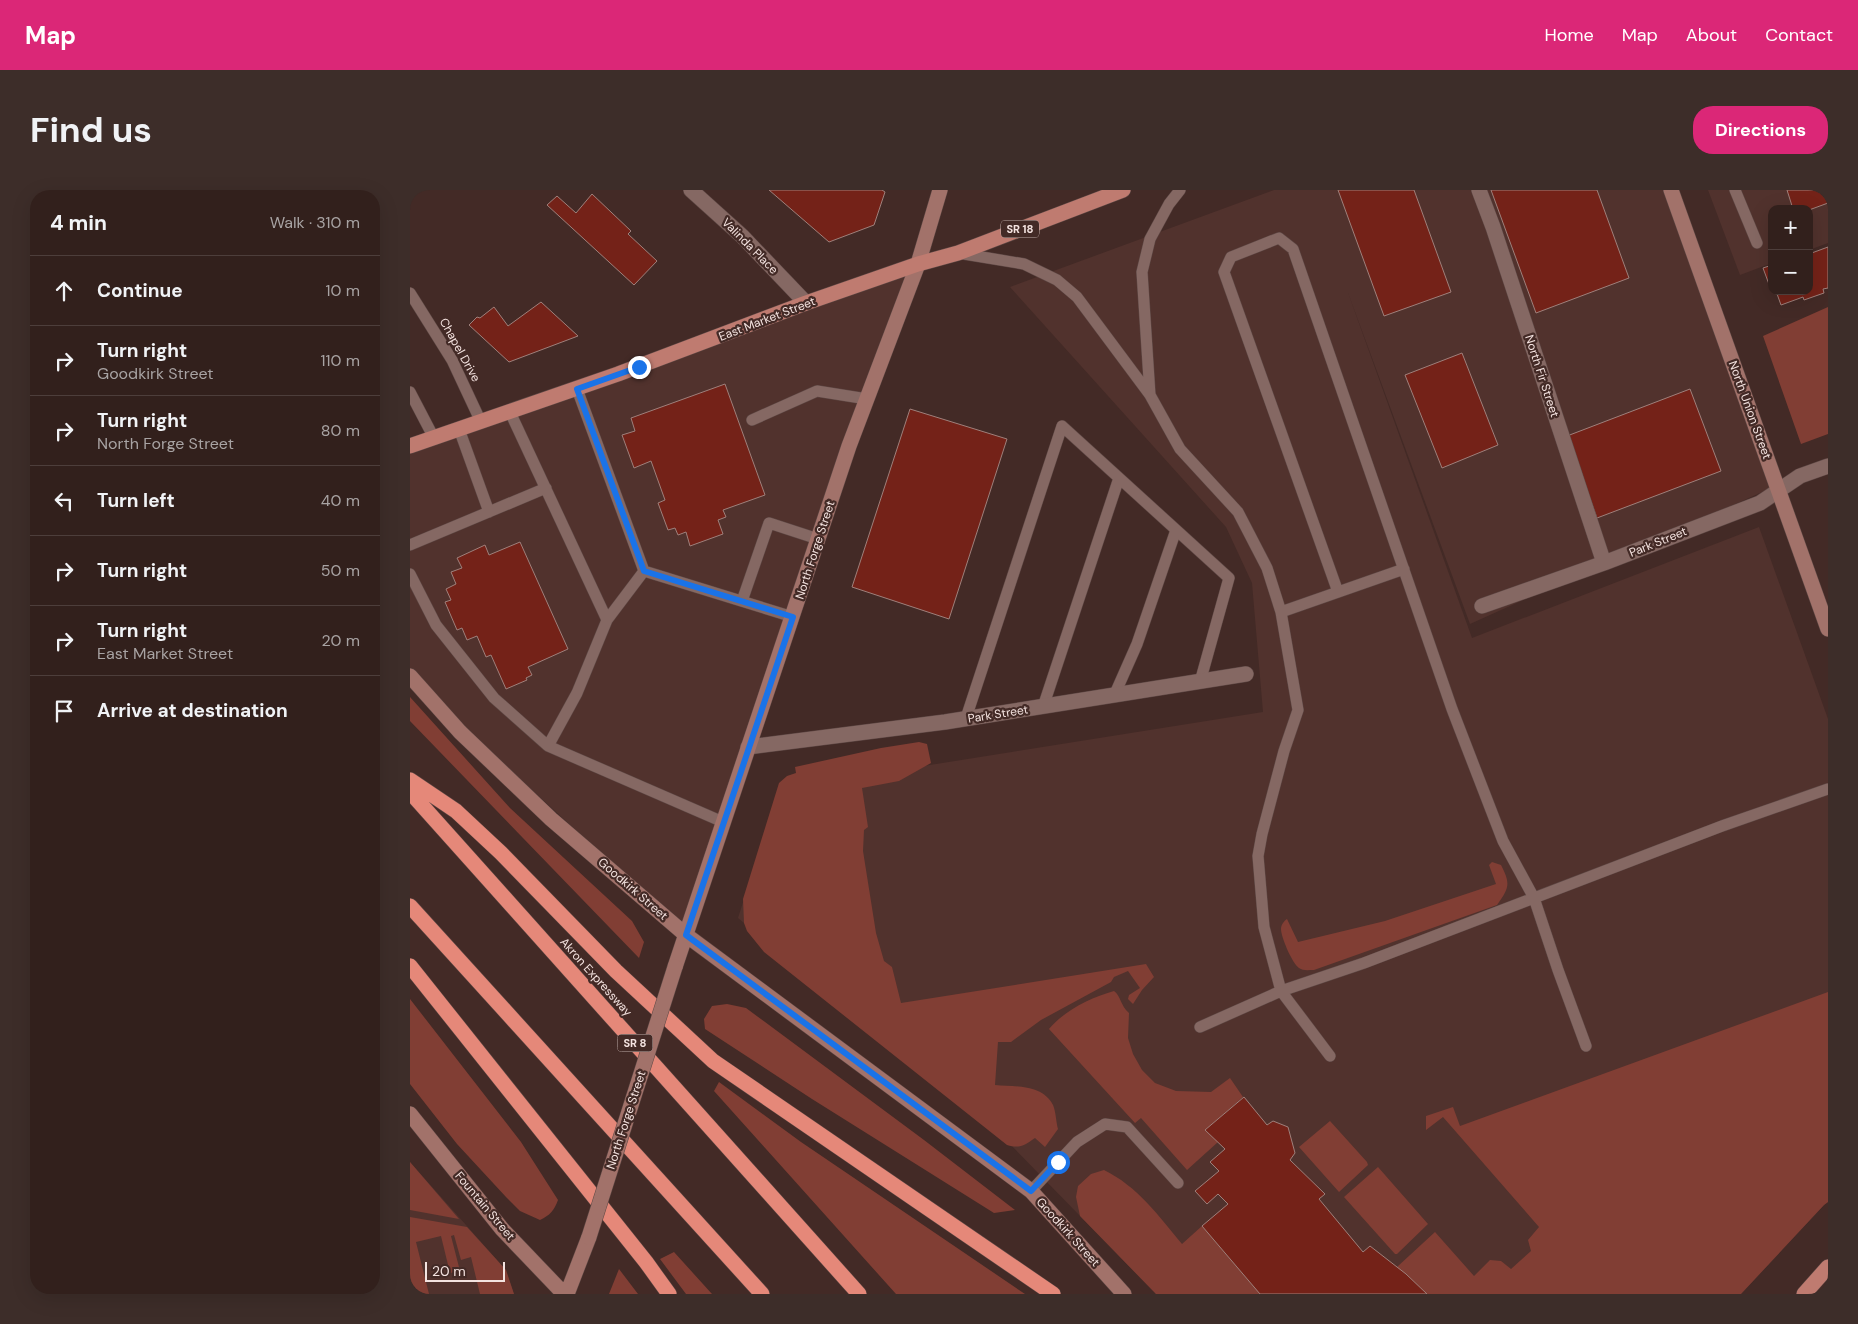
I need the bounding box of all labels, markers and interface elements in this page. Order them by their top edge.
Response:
text: Map [25,20,76,51]
text: Home [1544,23,1594,47]
text: Map [1622,23,1658,47]
text: About [1686,23,1737,47]
text: Contact [1765,23,1833,47]
button: Directions [1693,106,1828,154]
text: Find us [30,107,152,153]
map controls [1768,205,1813,295]
button: + [1768,205,1813,250]
text: 4 min [50,209,107,237]
text: Walk · 310 m [270,212,360,233]
street label: Valinda Place [718,214,782,278]
road number: SR 18 [1001,220,1039,238]
button: − [1768,250,1813,295]
icon: ahead [50,277,78,305]
text: Continue [97,278,183,303]
text: 10 m [326,280,360,301]
street label: East Market Street [716,293,818,345]
street label: Chapel Drive [436,315,484,385]
street label: North Fir Street [1521,333,1563,419]
text: Turn right [97,338,187,363]
icon: right [50,347,78,375]
text: 110 m [321,350,360,371]
route end [628,356,651,379]
street label: North Union Street [1725,359,1775,462]
text: Goodkirk Street [97,363,214,384]
text: Turn right [97,408,187,433]
icon: right [50,417,78,445]
text: 80 m [321,420,360,441]
text: North Forge Street [97,433,234,454]
icon: left [50,487,78,515]
text: Turn left [97,488,175,513]
text: 40 m [321,490,360,511]
street label: North Forge Street [792,498,839,601]
street label: Park Street [1627,523,1690,561]
icon: right [50,557,78,585]
text: Turn right [97,558,187,583]
text: 50 m [321,560,360,581]
text: Turn right [97,618,187,643]
icon: right [50,627,78,655]
text: 20 m [321,630,360,651]
text: East Market Street [97,643,233,664]
icon: arrive [50,697,78,725]
text: Arrive at destination [97,698,288,723]
street label: Park Street [967,701,1030,727]
street label: Goodkirk Street [595,854,671,924]
street label: Akron Expressway [556,934,636,1020]
road number: SR 8 [618,1034,652,1051]
street label: North Forge Street [603,1068,650,1171]
route start [1047,1151,1070,1174]
street label: Fountain Street [451,1168,519,1244]
street label: Goodkirk Street [1033,1194,1103,1270]
scale bar [425,1259,505,1282]
text: 20 m [432,1262,466,1280]

